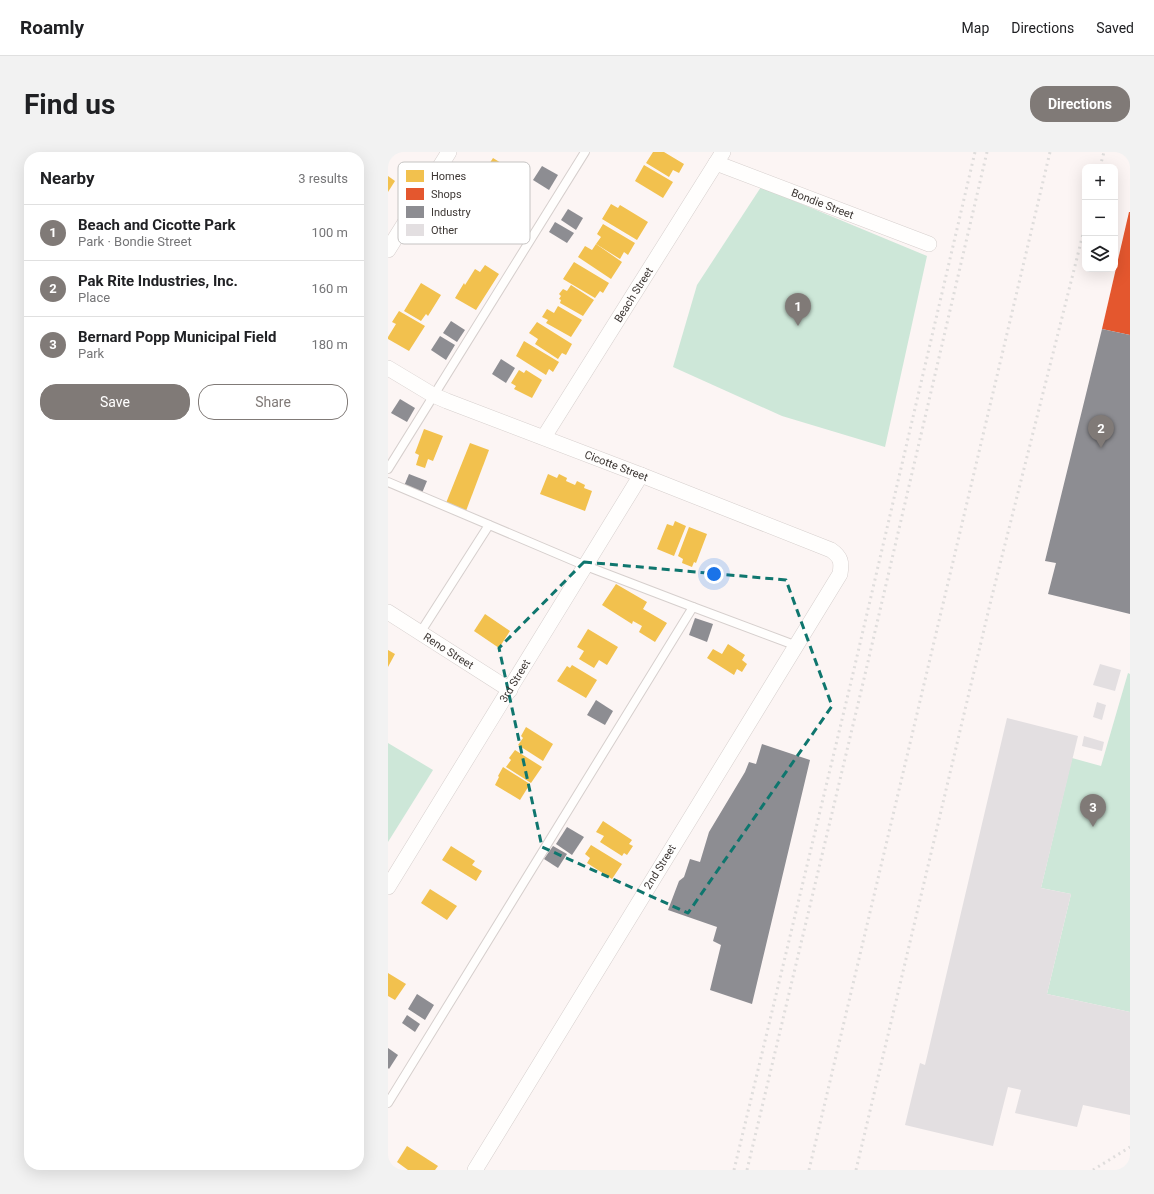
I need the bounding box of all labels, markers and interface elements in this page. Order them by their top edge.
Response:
text: Roamly [20,16,84,39]
text: Map [962,20,989,36]
text: Directions [1011,20,1074,36]
text: Saved [1096,20,1134,36]
button: Directions [1030,86,1130,122]
text: Find us [24,88,115,121]
legend [398,162,530,244]
map controls [1082,164,1118,272]
button: + [1082,164,1118,200]
text: Nearby [40,168,95,188]
text: Homes [431,170,467,183]
text: 3 results [298,171,348,186]
street label: Bondie Street [790,186,856,221]
text: Shops [431,188,462,201]
button: − [1082,200,1118,236]
text: Industry [431,206,471,219]
text: Beach and Cicotte Park [78,216,235,234]
text: Other [431,224,458,237]
text: 1 [49,225,57,240]
text: 100 m [311,225,348,240]
text: Park · Bondie Street [78,234,192,249]
button: layers [1082,236,1118,272]
street label: Beach Street [611,265,656,325]
text: Pak Rite Industries, Inc. [78,272,238,290]
text: 2 [49,281,57,296]
text: 160 m [311,281,348,296]
text: Place [78,290,110,305]
pin: 1 [785,293,811,326]
text: Bernard Popp Municipal Field [78,328,276,346]
text: 3 [49,337,57,352]
text: 180 m [311,337,348,352]
text: Park [78,346,104,361]
button: Save [40,384,190,420]
button: Share [198,384,348,420]
pin: 2 [1088,415,1114,448]
street label: Cicotte Street [583,448,650,484]
your location [704,564,724,584]
street label: Reno Street [421,630,476,672]
street label: 3rd Street [497,657,533,705]
pin: 3 [1080,794,1106,827]
street label: 2nd Street [641,842,679,892]

